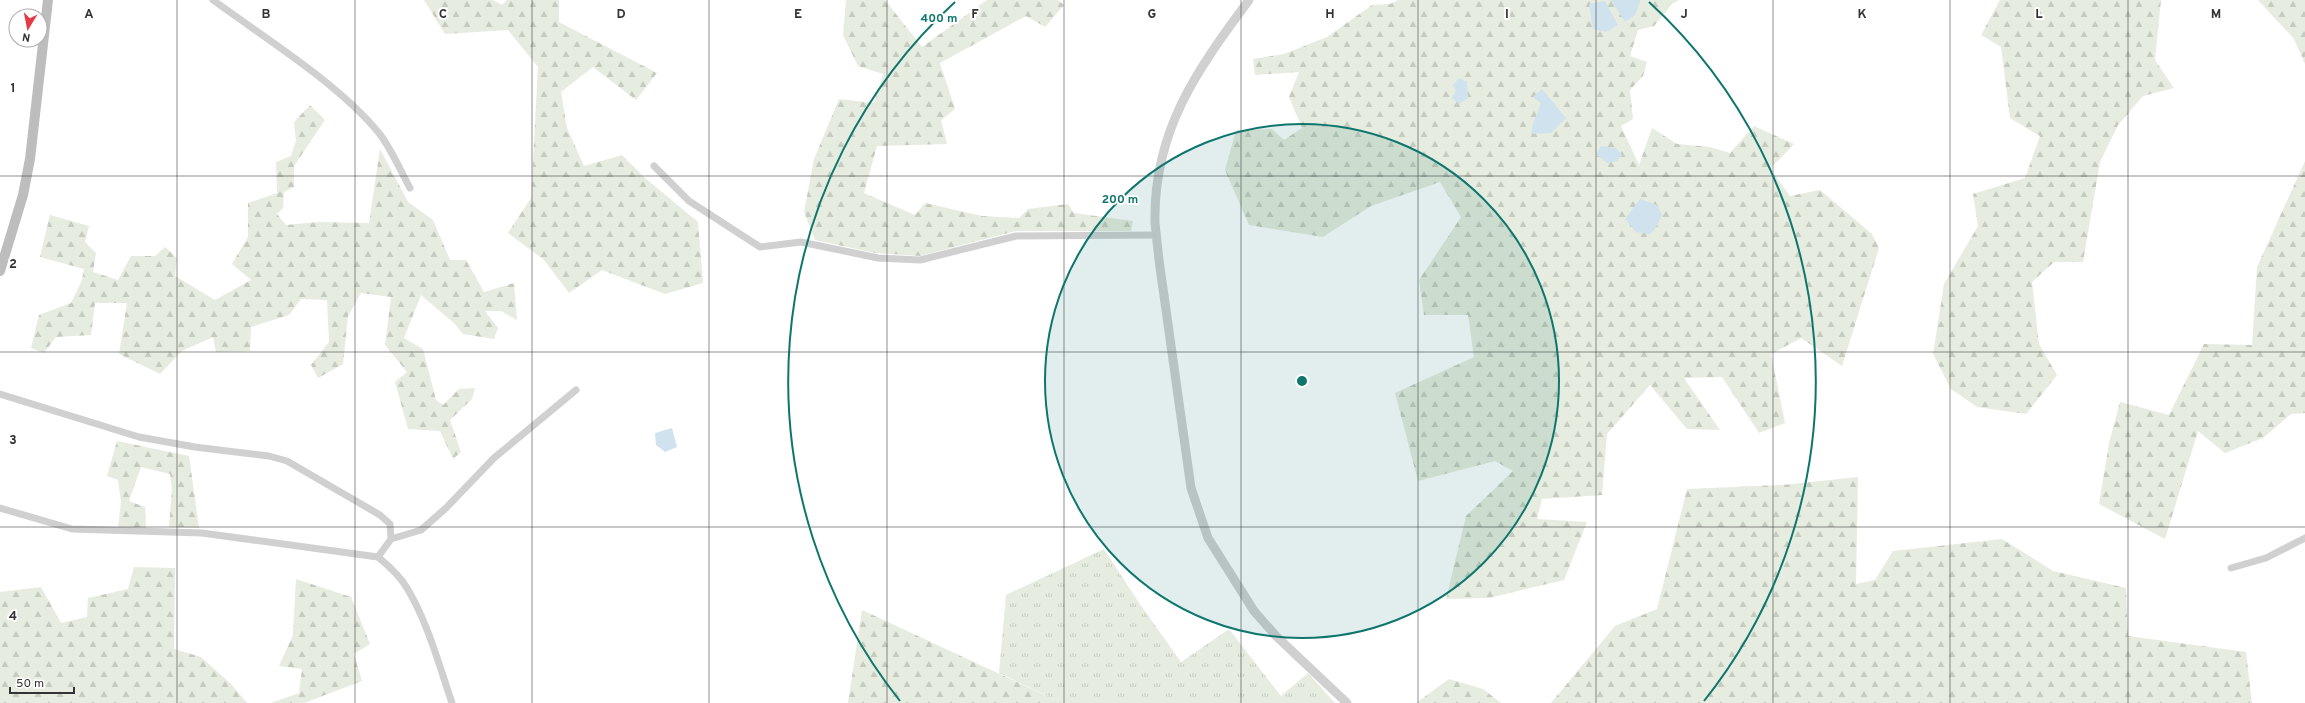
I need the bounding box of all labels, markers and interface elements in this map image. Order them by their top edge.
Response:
text: A [84,7,94,23]
text: B [262,7,271,23]
text: C [439,7,447,23]
text: D [616,7,626,23]
text: E [794,7,802,23]
text: F [971,7,979,23]
text: G [1148,7,1157,23]
text: H [1325,7,1335,23]
text: I [1505,7,1509,23]
text: J [1680,7,1688,23]
text: K [1857,7,1867,23]
text: L [2035,7,2043,23]
text: M [2211,7,2221,23]
north arrow [8,8,48,48]
text: 400 m [920,11,958,27]
text: N [21,29,32,44]
text: 1 [10,81,16,97]
text: 200 m [1102,192,1138,208]
text: 2 [9,257,17,273]
centre of rings [1295,374,1309,388]
text: 3 [9,433,17,449]
text: 4 [9,609,17,625]
scale bar [10,669,74,695]
text: 50 m [16,676,44,692]

